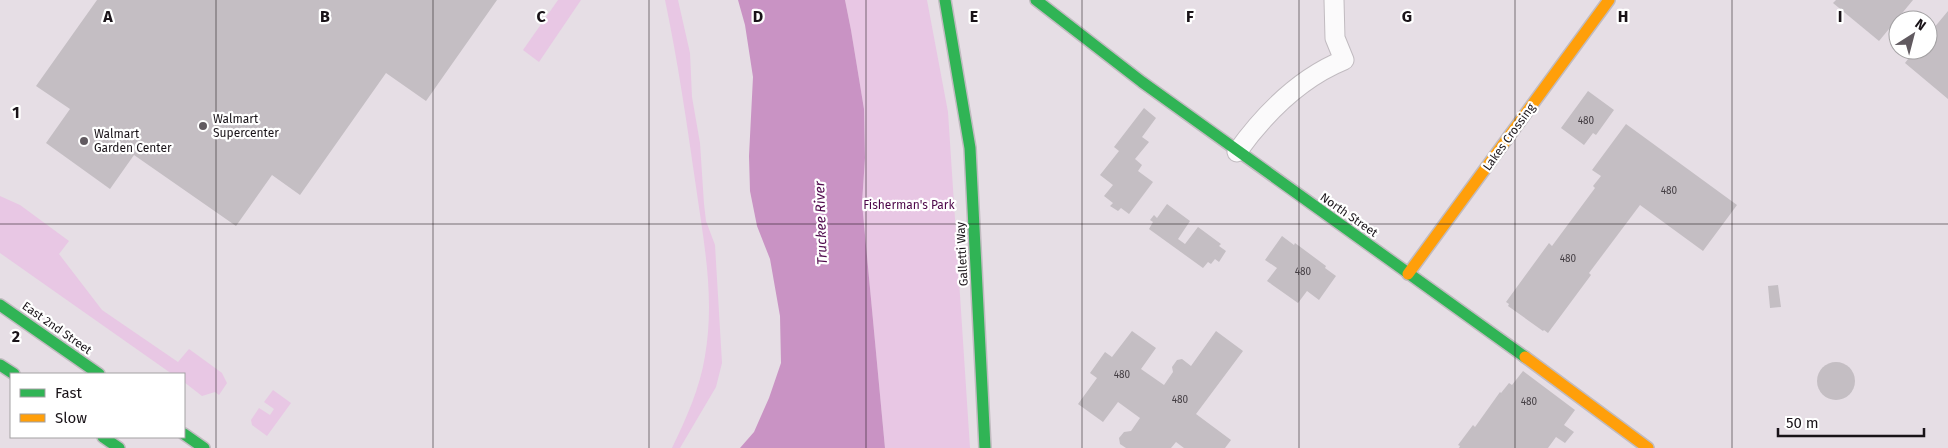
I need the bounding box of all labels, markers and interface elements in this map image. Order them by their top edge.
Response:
text: A [102,7,113,26]
text: B [320,7,330,26]
text: C [536,7,546,26]
text: D [753,7,763,26]
text: E [970,7,978,26]
text: F [1186,7,1194,26]
text: G [1402,7,1412,26]
text: H [1618,7,1628,26]
text: I [1838,7,1842,26]
north arrow [1888,10,1938,60]
text: N [1912,15,1929,34]
street label: Lakes Crossing [1480,100,1538,173]
text: 1 [12,103,20,122]
place label: Walmart Supercenter [213,112,279,140]
house number: 480 [1578,115,1595,127]
marker: Walmart Supercenter [197,120,209,132]
place label: Walmart Garden Center [94,127,172,155]
marker: Walmart Garden Center [78,135,90,147]
water label: Truckee River [811,180,831,265]
house number: 480 [1661,185,1678,197]
street label: North Street [1318,190,1381,240]
park label: Fisherman's Park [863,198,956,212]
street label: Galletti Way [953,221,971,287]
house number: 480 [1560,253,1577,265]
house number: 480 [1295,266,1312,278]
street label: East 2nd Street [20,299,95,358]
text: 2 [12,327,20,346]
house number: 480 [1114,369,1131,381]
legend [10,373,185,438]
text: Fast [55,384,82,402]
house number: 480 [1172,394,1189,406]
house number: 480 [1521,396,1538,408]
scale bar [1778,406,1924,438]
text: Slow [55,409,87,427]
text: 50 m [1786,414,1819,432]

